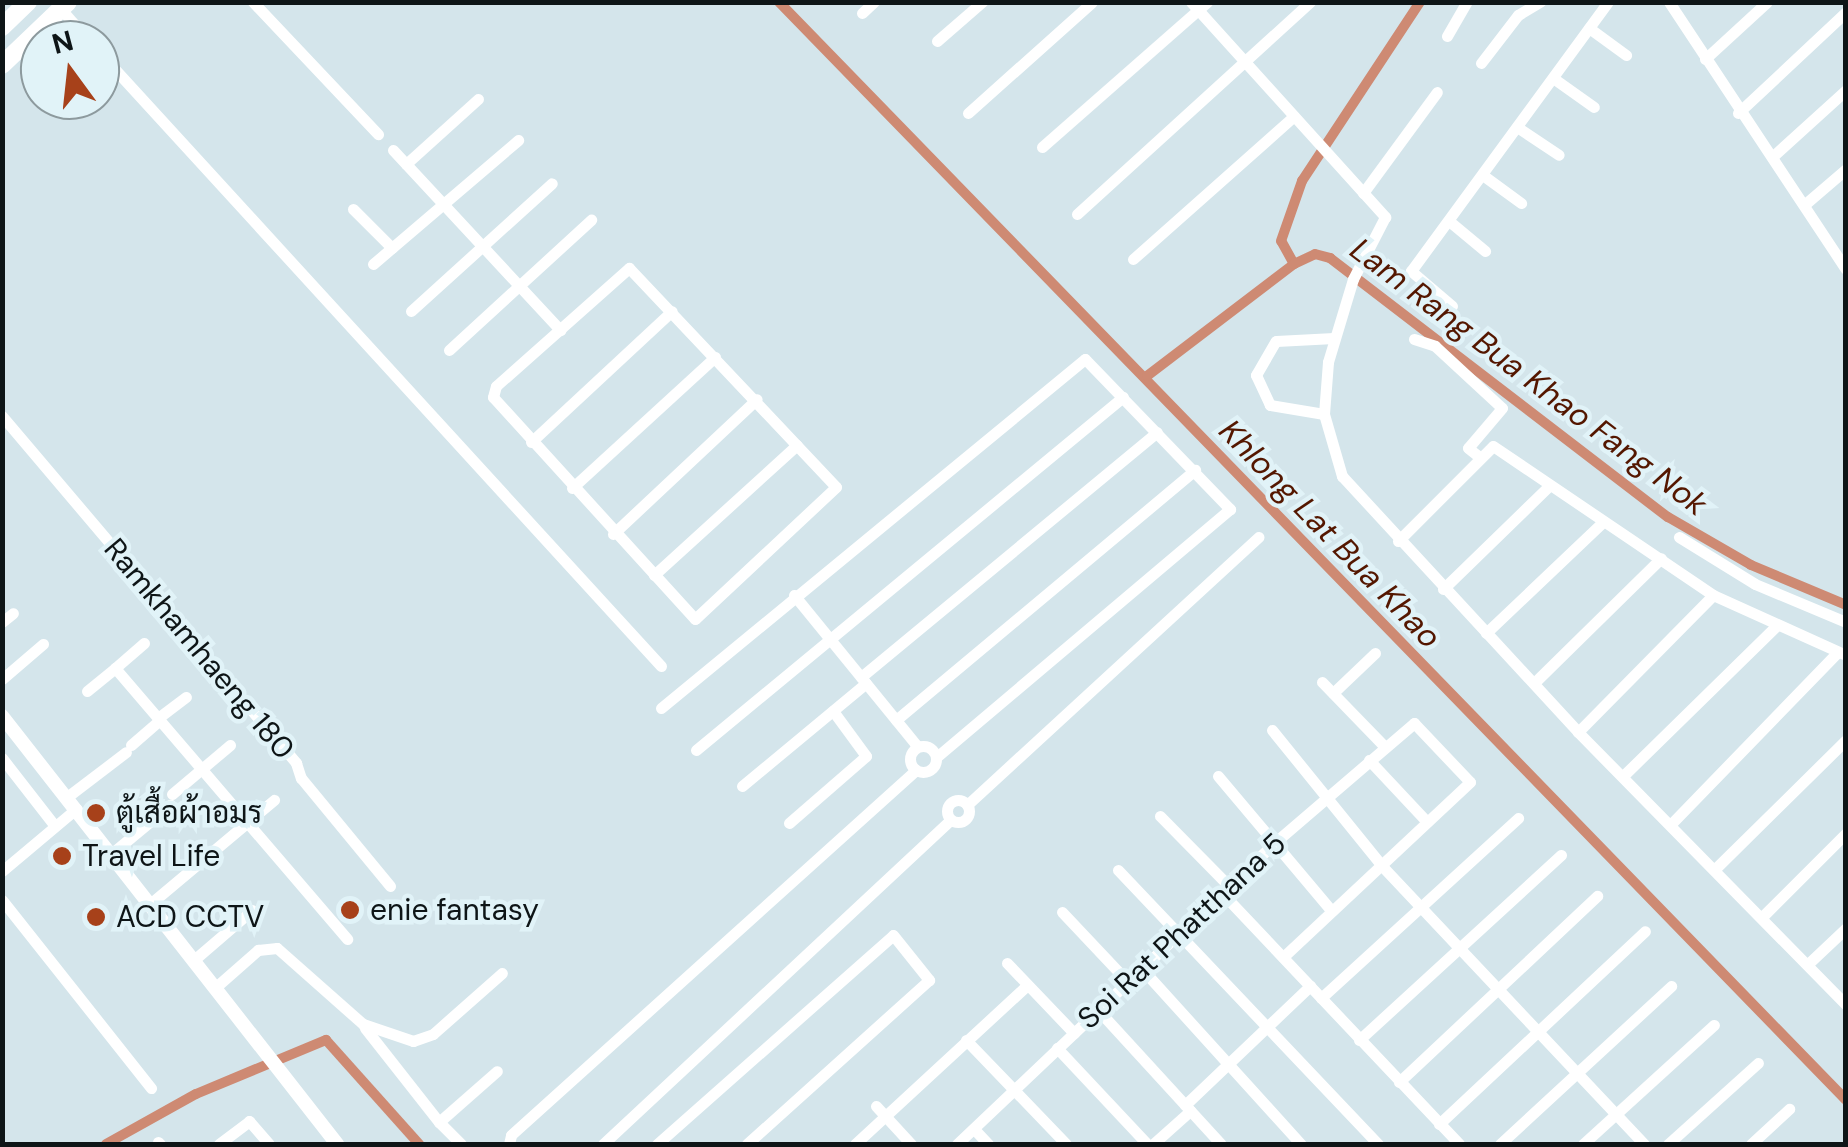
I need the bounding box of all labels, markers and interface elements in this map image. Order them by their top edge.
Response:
north arrow [20,20,120,120]
text: N [48,22,77,63]
water label: Lam Rang Bua Khao Fang Nok [1343,230,1715,524]
water label: Khlong Lat Bua Khao [1211,412,1449,656]
street label: Ramkhamhaeng 180 [96,532,302,766]
place label: ตู้เสื้อผ้าอมร [116,795,262,831]
marker: ตู้เสื้อผ้าอมร [85,802,107,824]
street label: Soi Rat Phatthana 5 [1071,825,1293,1037]
place label: Travel Life [82,838,220,874]
marker: Travel Life [51,845,73,867]
place label: enie fantasy [370,892,539,928]
place label: ACD CCTV [116,899,264,935]
marker: enie fantasy [339,899,361,921]
marker: ACD CCTV [85,906,107,928]

